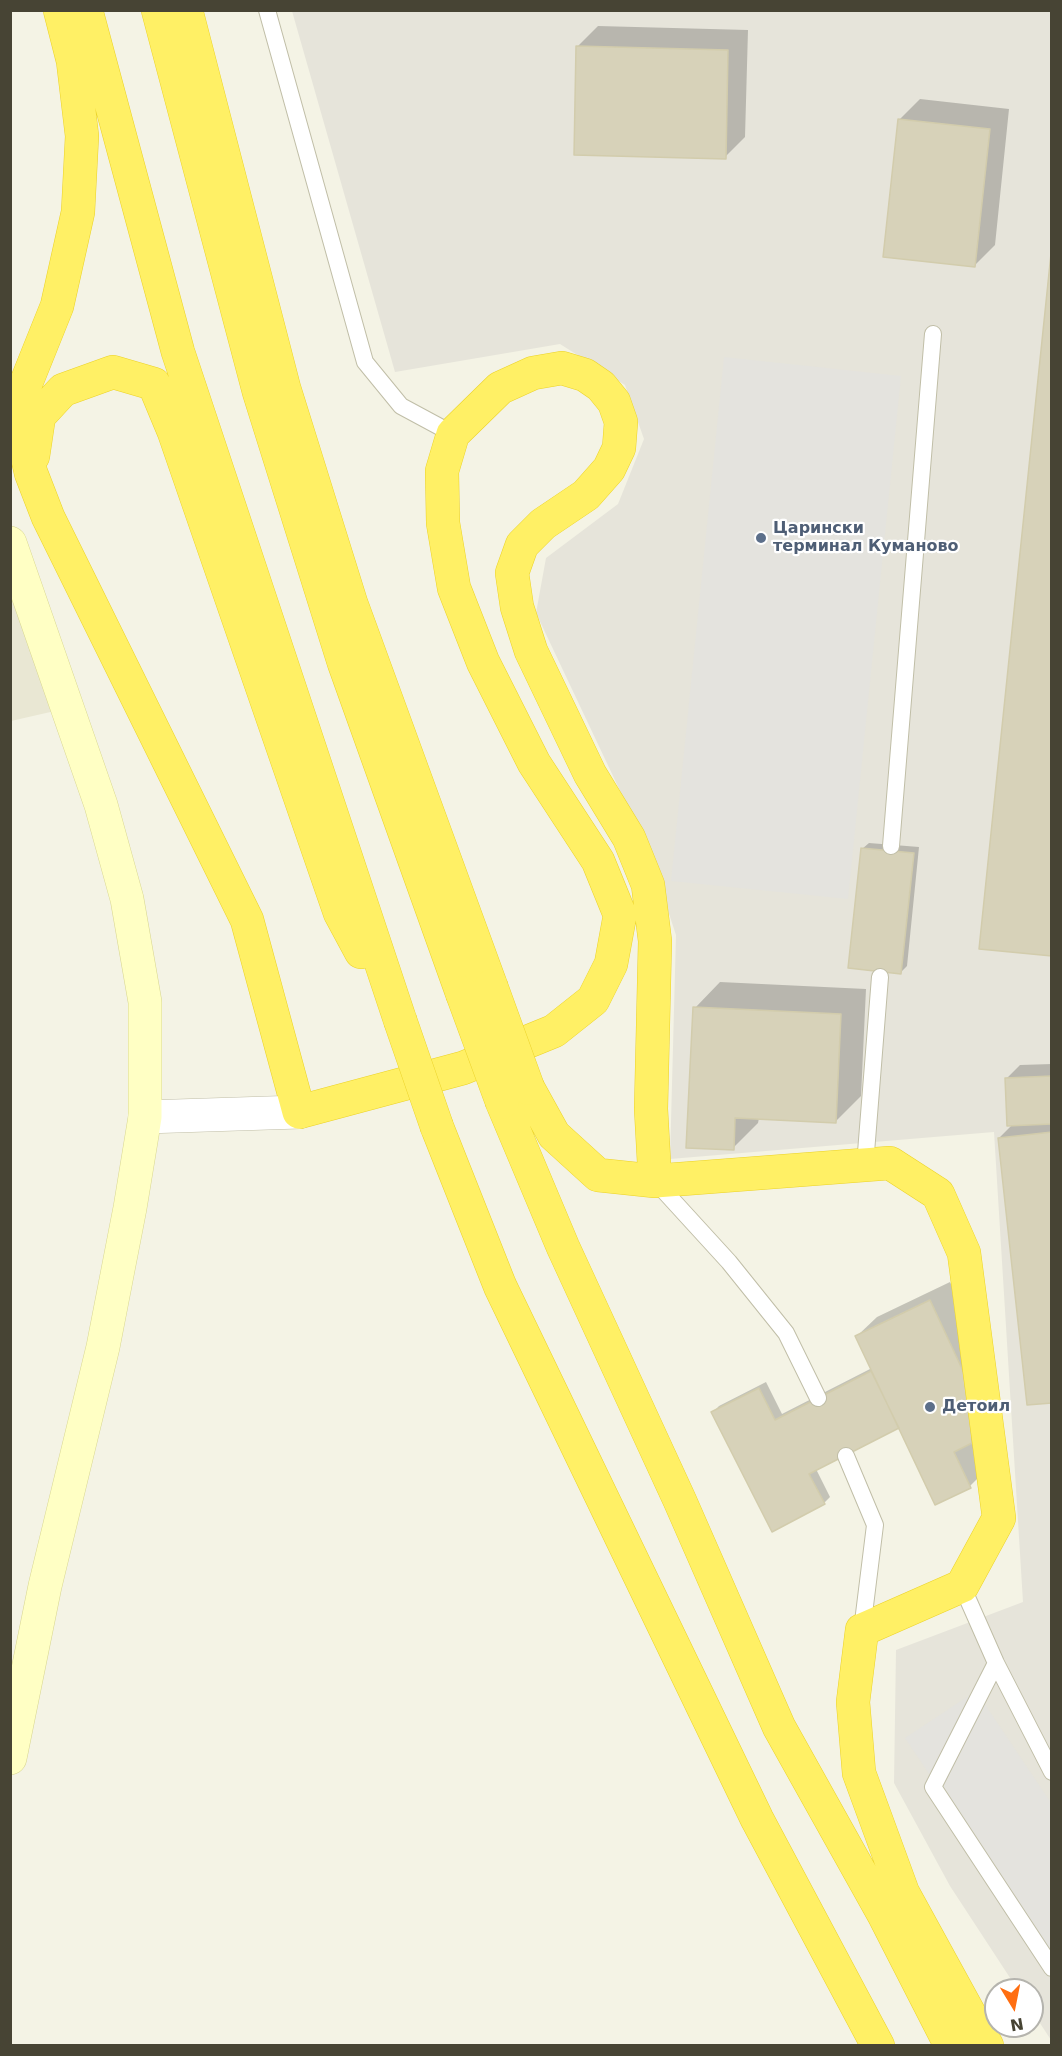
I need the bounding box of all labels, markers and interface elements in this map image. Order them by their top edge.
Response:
place label: Царински терминал Куманово [773,519,959,557]
marker: Царински терминал Куманово [754,531,768,545]
place label: Детоил [942,1397,1010,1417]
marker: Детоил [923,1400,937,1414]
north arrow [984,1978,1044,2038]
text: N [1009,2014,1025,2035]

